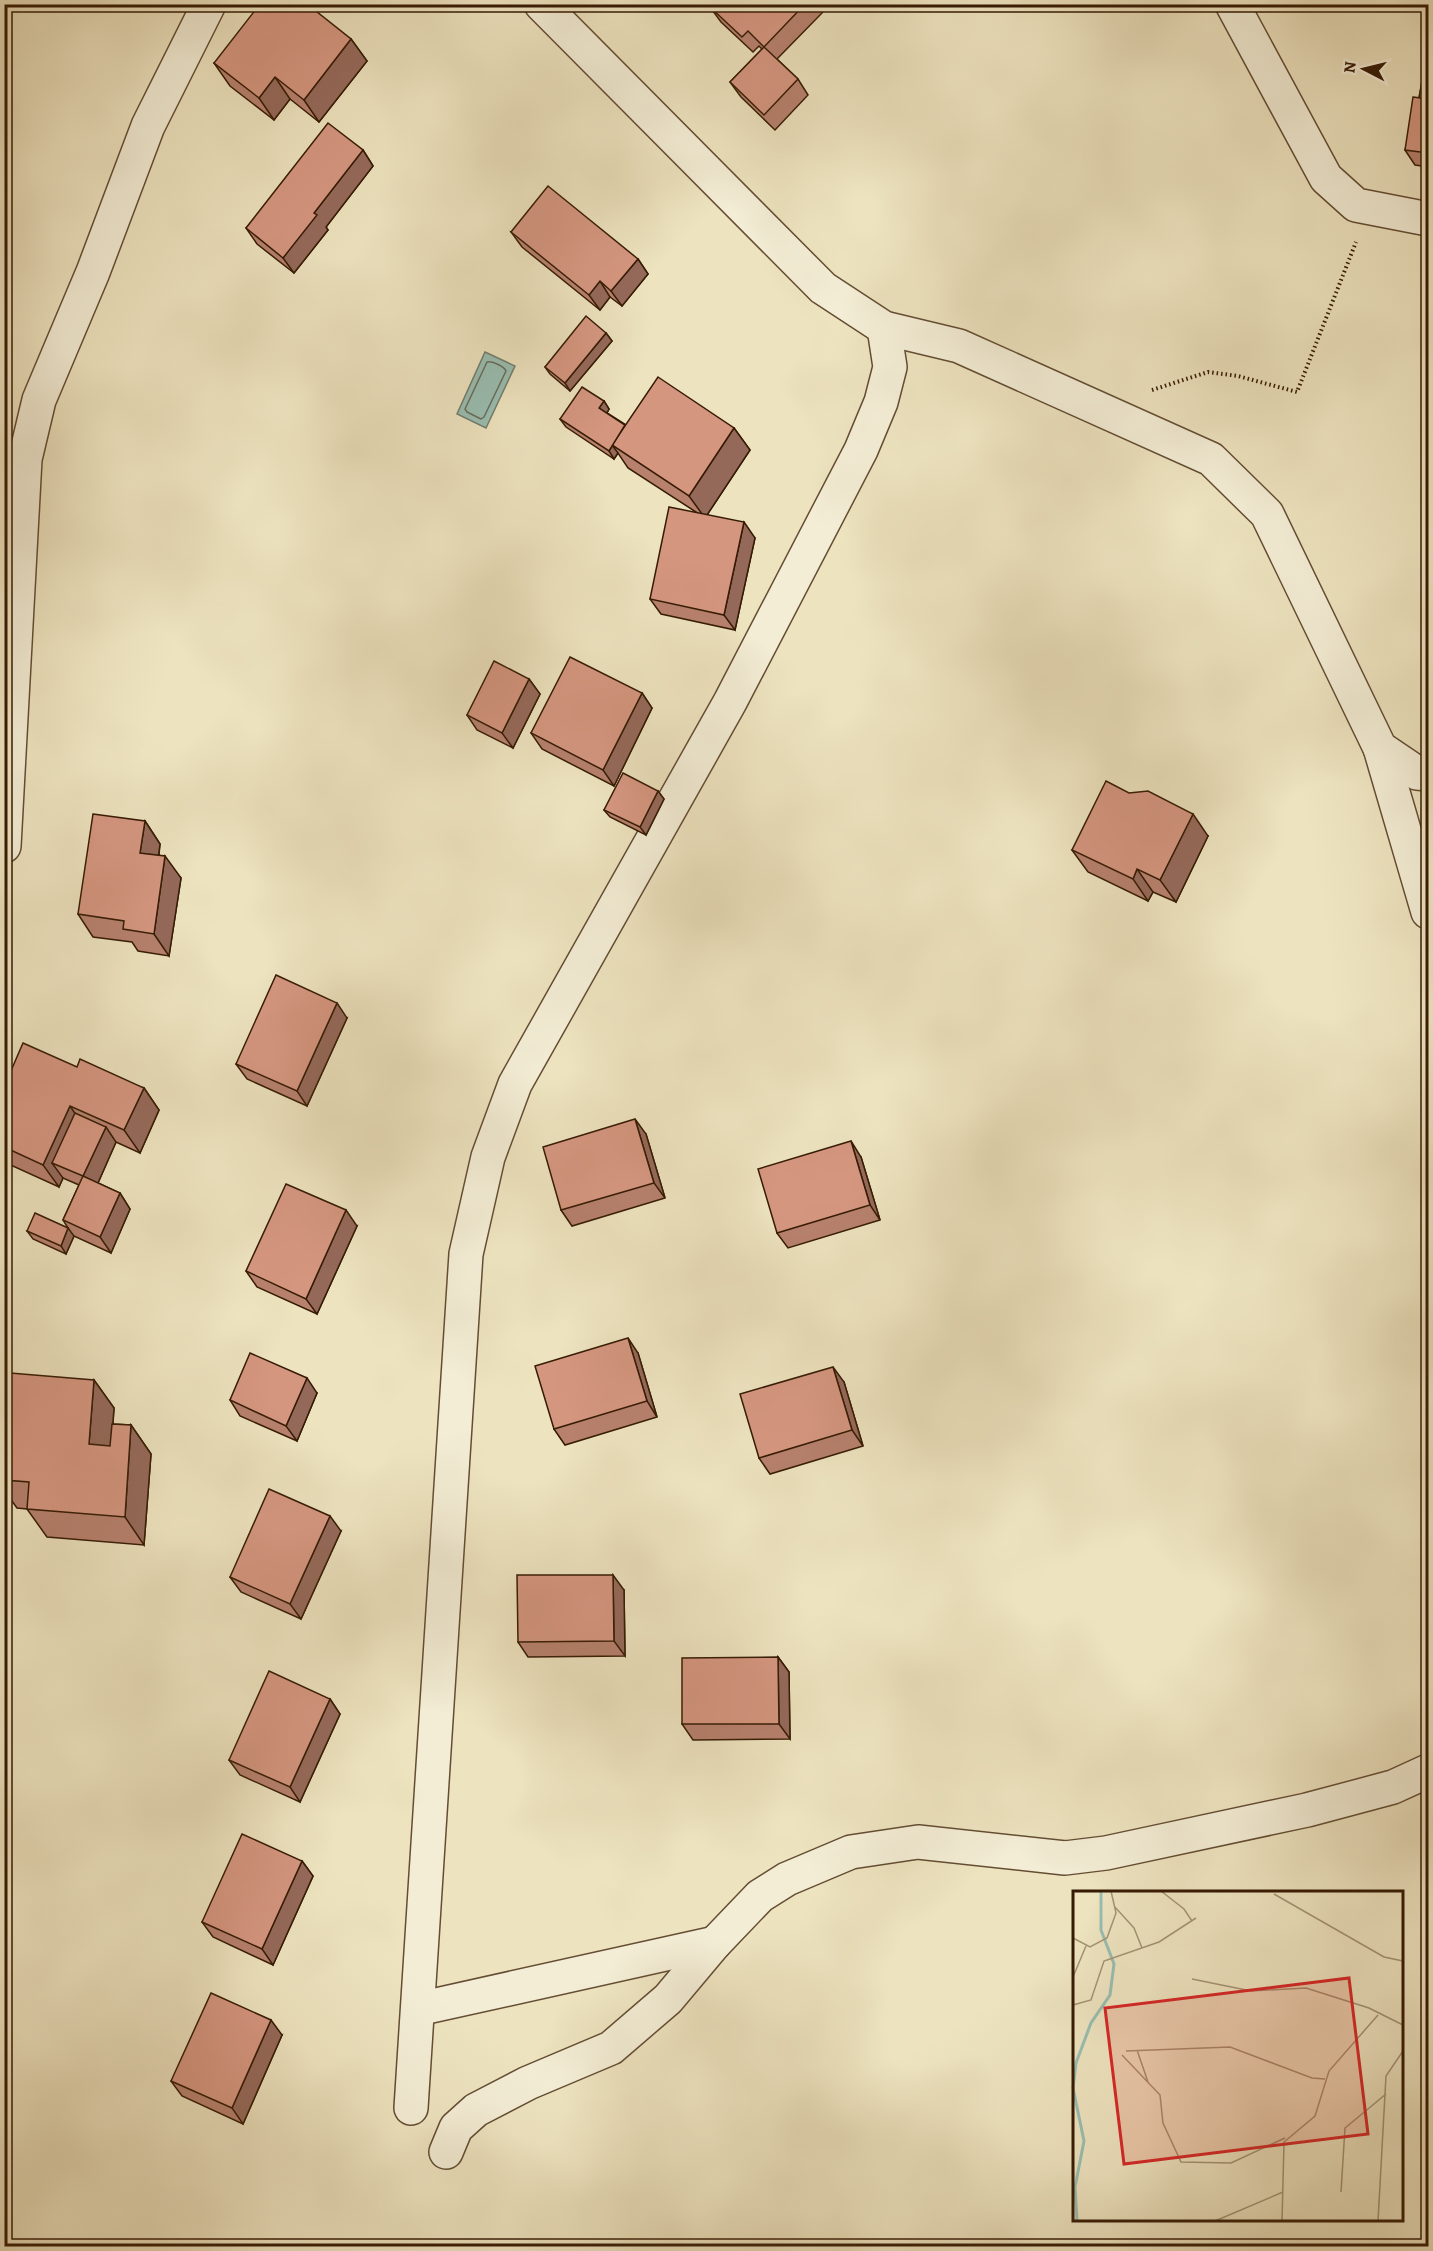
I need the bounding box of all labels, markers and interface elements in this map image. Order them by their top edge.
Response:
north arrow [1334,39,1394,99]
text: N [1338,60,1362,74]
inset map [1073,1891,1403,2221]

